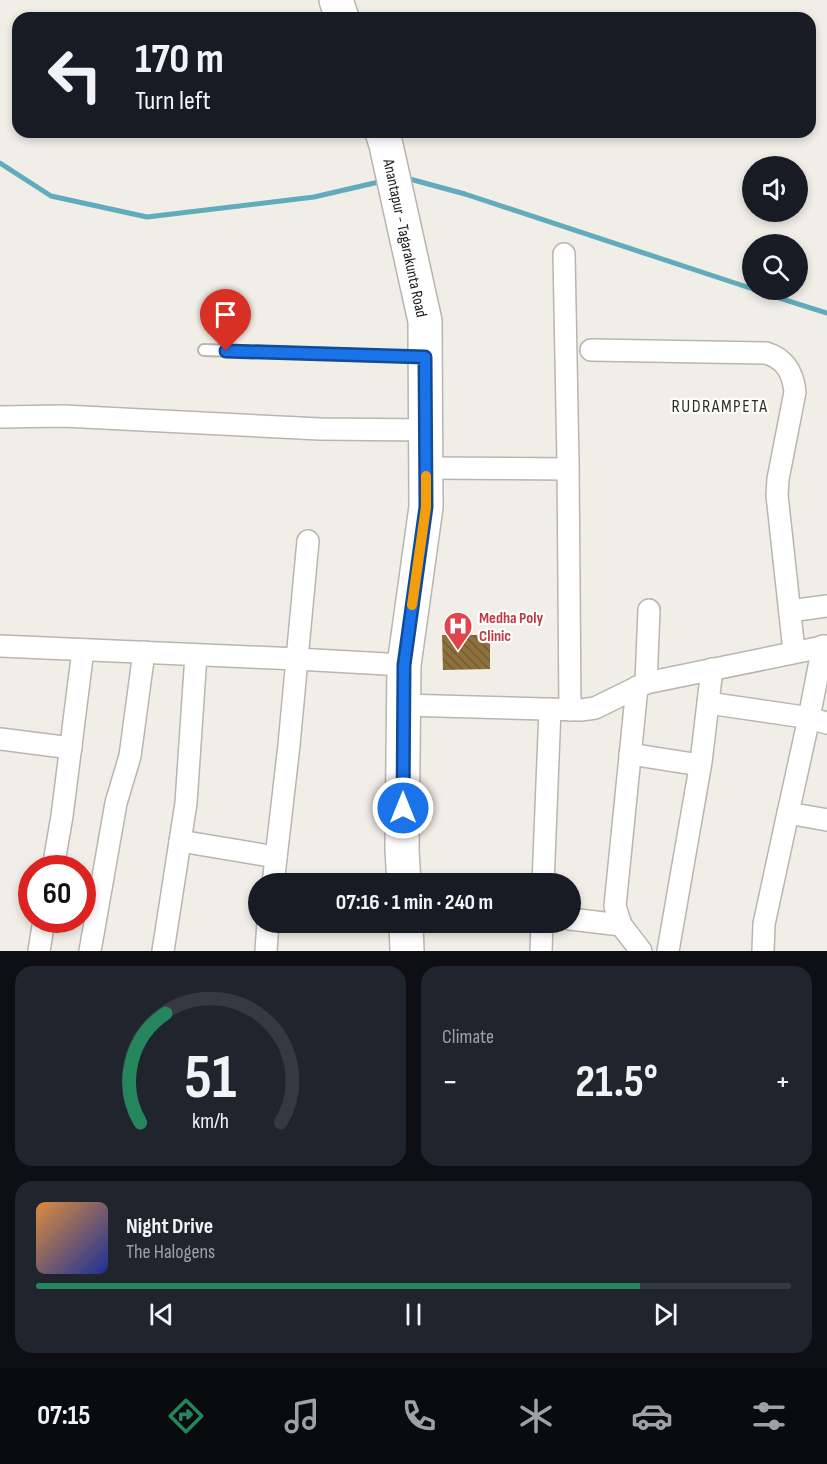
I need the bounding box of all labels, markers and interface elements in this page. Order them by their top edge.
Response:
text: 170 m [135,34,224,85]
icon: left [36,36,114,114]
text: Turn left [135,85,211,117]
street label: Anantapur - Tagarakunta Road [378,156,431,319]
map controls [742,156,808,300]
button: sound [742,156,808,222]
button: search [742,234,808,300]
pin [200,289,251,351]
icon: arrive [209,298,242,331]
district label: RUDRAMPETA [672,396,768,417]
place label: Medha Poly Clinic [479,609,544,646]
hospital icon: Medha Poly Clinic [442,610,474,652]
position arrow [371,776,435,840]
speed limit sign: 60 [18,855,96,933]
text: 07:16 · 1 min · 240 m [336,889,493,916]
text: Climate [442,1025,494,1049]
text: 51 [185,1041,236,1116]
text: 21.5° [575,1055,658,1110]
text: − [442,1062,458,1102]
text: + [775,1062,791,1102]
text: km/h [192,1109,229,1134]
text: Night Drive [126,1213,213,1240]
text: The Halogens [126,1240,215,1264]
icon: previous [145,1298,178,1331]
icon: pause [397,1298,430,1331]
icon: next [649,1298,682,1331]
icon: directions [165,1395,207,1437]
icon: music [281,1395,323,1437]
icon: phone [398,1395,440,1437]
icon: climate [515,1395,557,1437]
icon: car [631,1395,673,1437]
icon: filters [748,1395,790,1437]
text: 07:15 [37,1400,90,1432]

